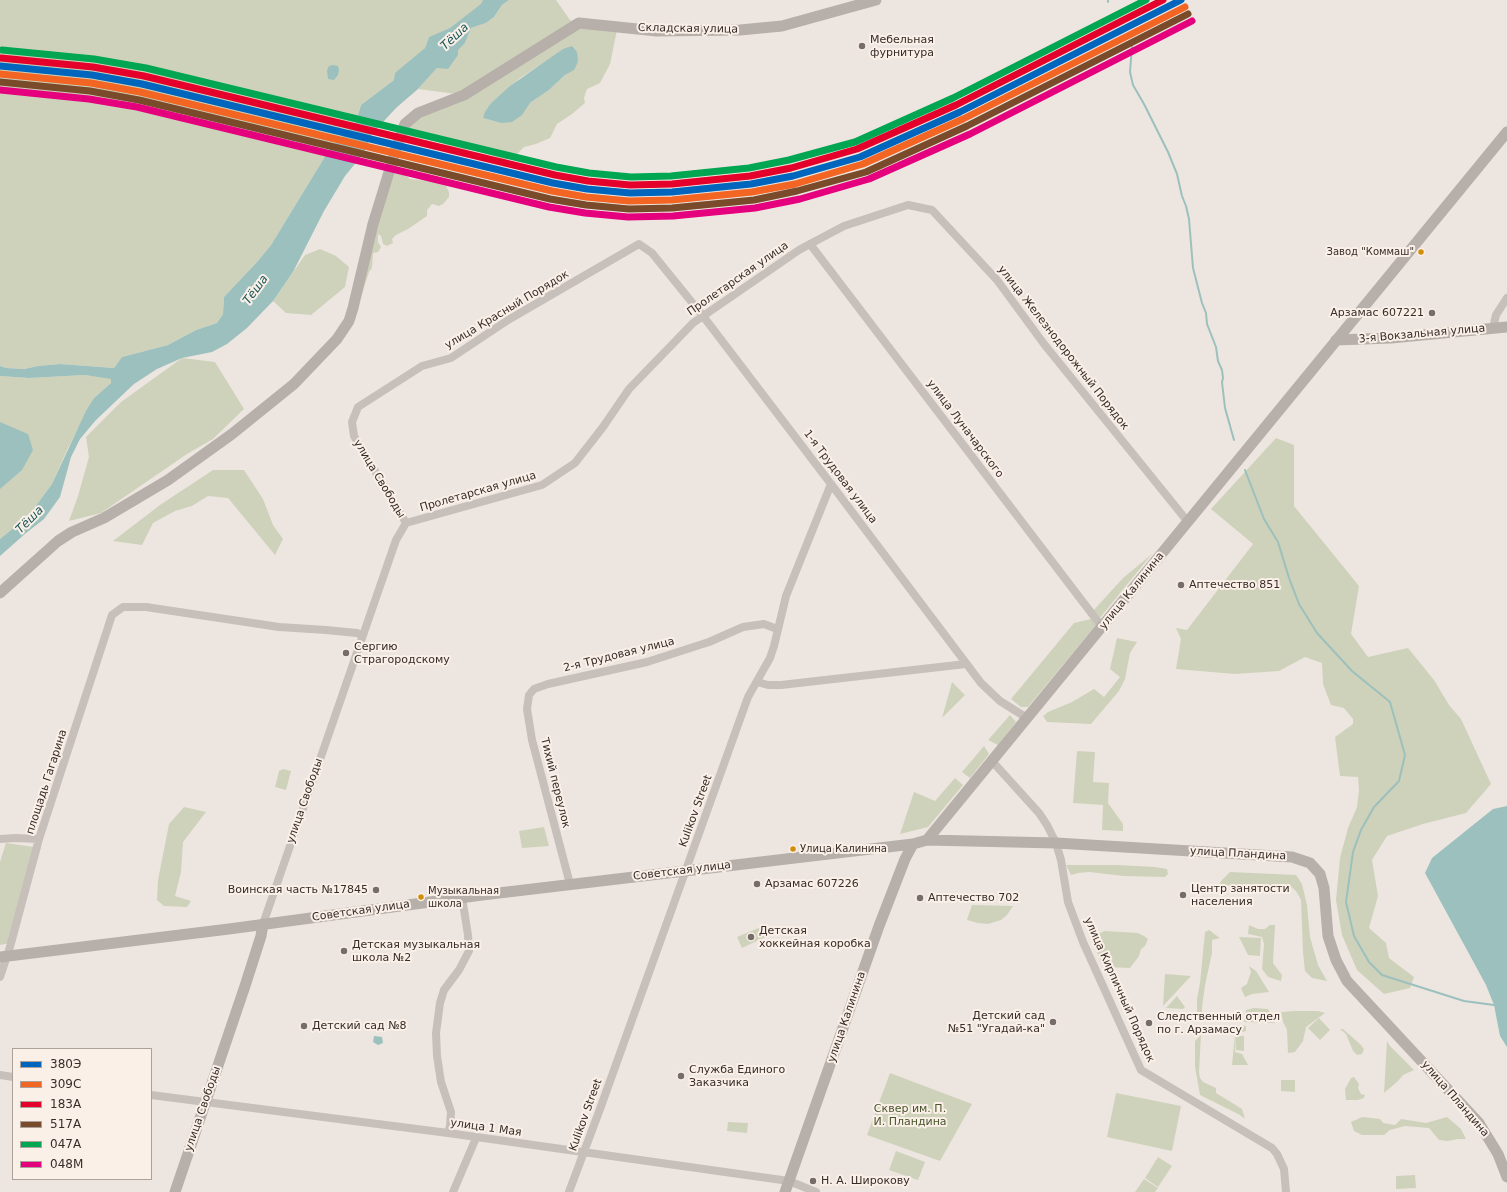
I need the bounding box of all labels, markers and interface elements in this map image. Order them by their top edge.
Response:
water label: Тёша [438,20,472,54]
street label: Складская улица [638,22,738,36]
place label: Мебельная фурнитура [870,33,934,59]
marker: Мебельная фурнитура [857,41,867,51]
street label: Пролетарская улица [685,239,791,319]
place label: Завод "Коммаш" [1327,246,1414,258]
marker: Завод "Коммаш" [1416,247,1426,257]
street label: улица Железнодорожный Порядок [995,263,1131,433]
street label: улица Красный Порядок [443,268,571,352]
water label: Тёша [240,272,272,308]
place label: Арзамас 607221 [1330,306,1424,320]
marker: Арзамас 607221 [1427,308,1437,318]
street label: 3-я Вокзальная улица [1358,322,1486,346]
street label: улица Луначарского [924,377,1006,481]
street label: 1-я Трудовая улица [800,428,880,526]
street label: улица Свободы [350,437,408,521]
street label: Пролетарская улица [418,469,538,515]
water label: Тёша [13,503,47,537]
street label: улица Калинина [1097,550,1167,632]
place label: Аптечество 851 [1189,578,1280,592]
marker: Аптечество 851 [1176,580,1186,590]
street label: 2-я Трудовая улица [562,635,676,675]
place label: Сергию Страгородскому [354,640,450,666]
marker: Сергию Страгородскому [341,648,351,658]
street label: площадь Гагарина [24,728,70,836]
street label: Тихий переулок [537,736,573,830]
street label: улица Свободы [284,757,326,845]
street label: Kulikov Street [677,773,715,849]
place label: Улица Калинина [800,843,887,855]
marker: Улица Калинина [788,844,798,854]
street label: улица Пландина [1190,845,1286,863]
street label: Советская улица [632,858,732,884]
place label: Арзамас 607226 [765,877,859,891]
marker: Арзамас 607226 [752,879,762,889]
place label: Центр занятости населения [1191,882,1290,908]
place label: Воинская часть №17845 [228,883,368,897]
marker: Воинская часть №17845 [371,885,381,895]
place label: Музыкальная школа [428,885,499,908]
marker: Центр занятости населения [1178,890,1188,900]
place label: Аптечество 702 [928,891,1019,905]
marker: Музыкальная школа [416,892,426,902]
marker: Аптечество 702 [915,893,925,903]
street label: Советская улица [311,898,411,924]
street label: улица Кирпичный Порядок [1081,915,1157,1065]
place label: Детская хоккейная коробка [759,924,871,950]
marker: Детская хоккейная коробка [746,932,756,942]
place label: Детская музыкальная школа №2 [352,938,480,964]
marker: Детская музыкальная школа №2 [339,946,349,956]
street label: улица Калинина [825,970,869,1064]
place label: Детский сад №51 "Угадай-ка" [948,1009,1045,1035]
place label: Следственный отдел по г. Арзамасу [1157,1010,1280,1036]
marker: Детский сад №51 "Угадай-ка" [1048,1017,1058,1027]
marker: Следственный отдел по г. Арзамасу [1144,1018,1154,1028]
place label: Детский сад №8 [312,1019,407,1033]
marker: Детский сад №8 [299,1021,309,1031]
legend [12,1048,152,1180]
text: 380Э [50,1057,81,1071]
street label: улица Пландина [1418,1058,1492,1140]
place label: Служба Единого Заказчика [689,1063,785,1089]
street label: улица Свободы [182,1065,224,1153]
marker: Служба Единого Заказчика [676,1071,686,1081]
text: 309С [50,1077,81,1091]
street label: Kulikov Street [567,1077,605,1153]
text: 183А [50,1097,81,1111]
park label: Сквер им. П. И. Пландина [873,1102,947,1128]
street label: улица 1 Мая [450,1116,522,1140]
text: 517А [50,1117,81,1131]
text: 047А [50,1137,81,1151]
text: 048М [50,1157,83,1171]
place label: Н. А. Широкову [821,1174,910,1188]
marker: Н. А. Широкову [808,1176,818,1186]

